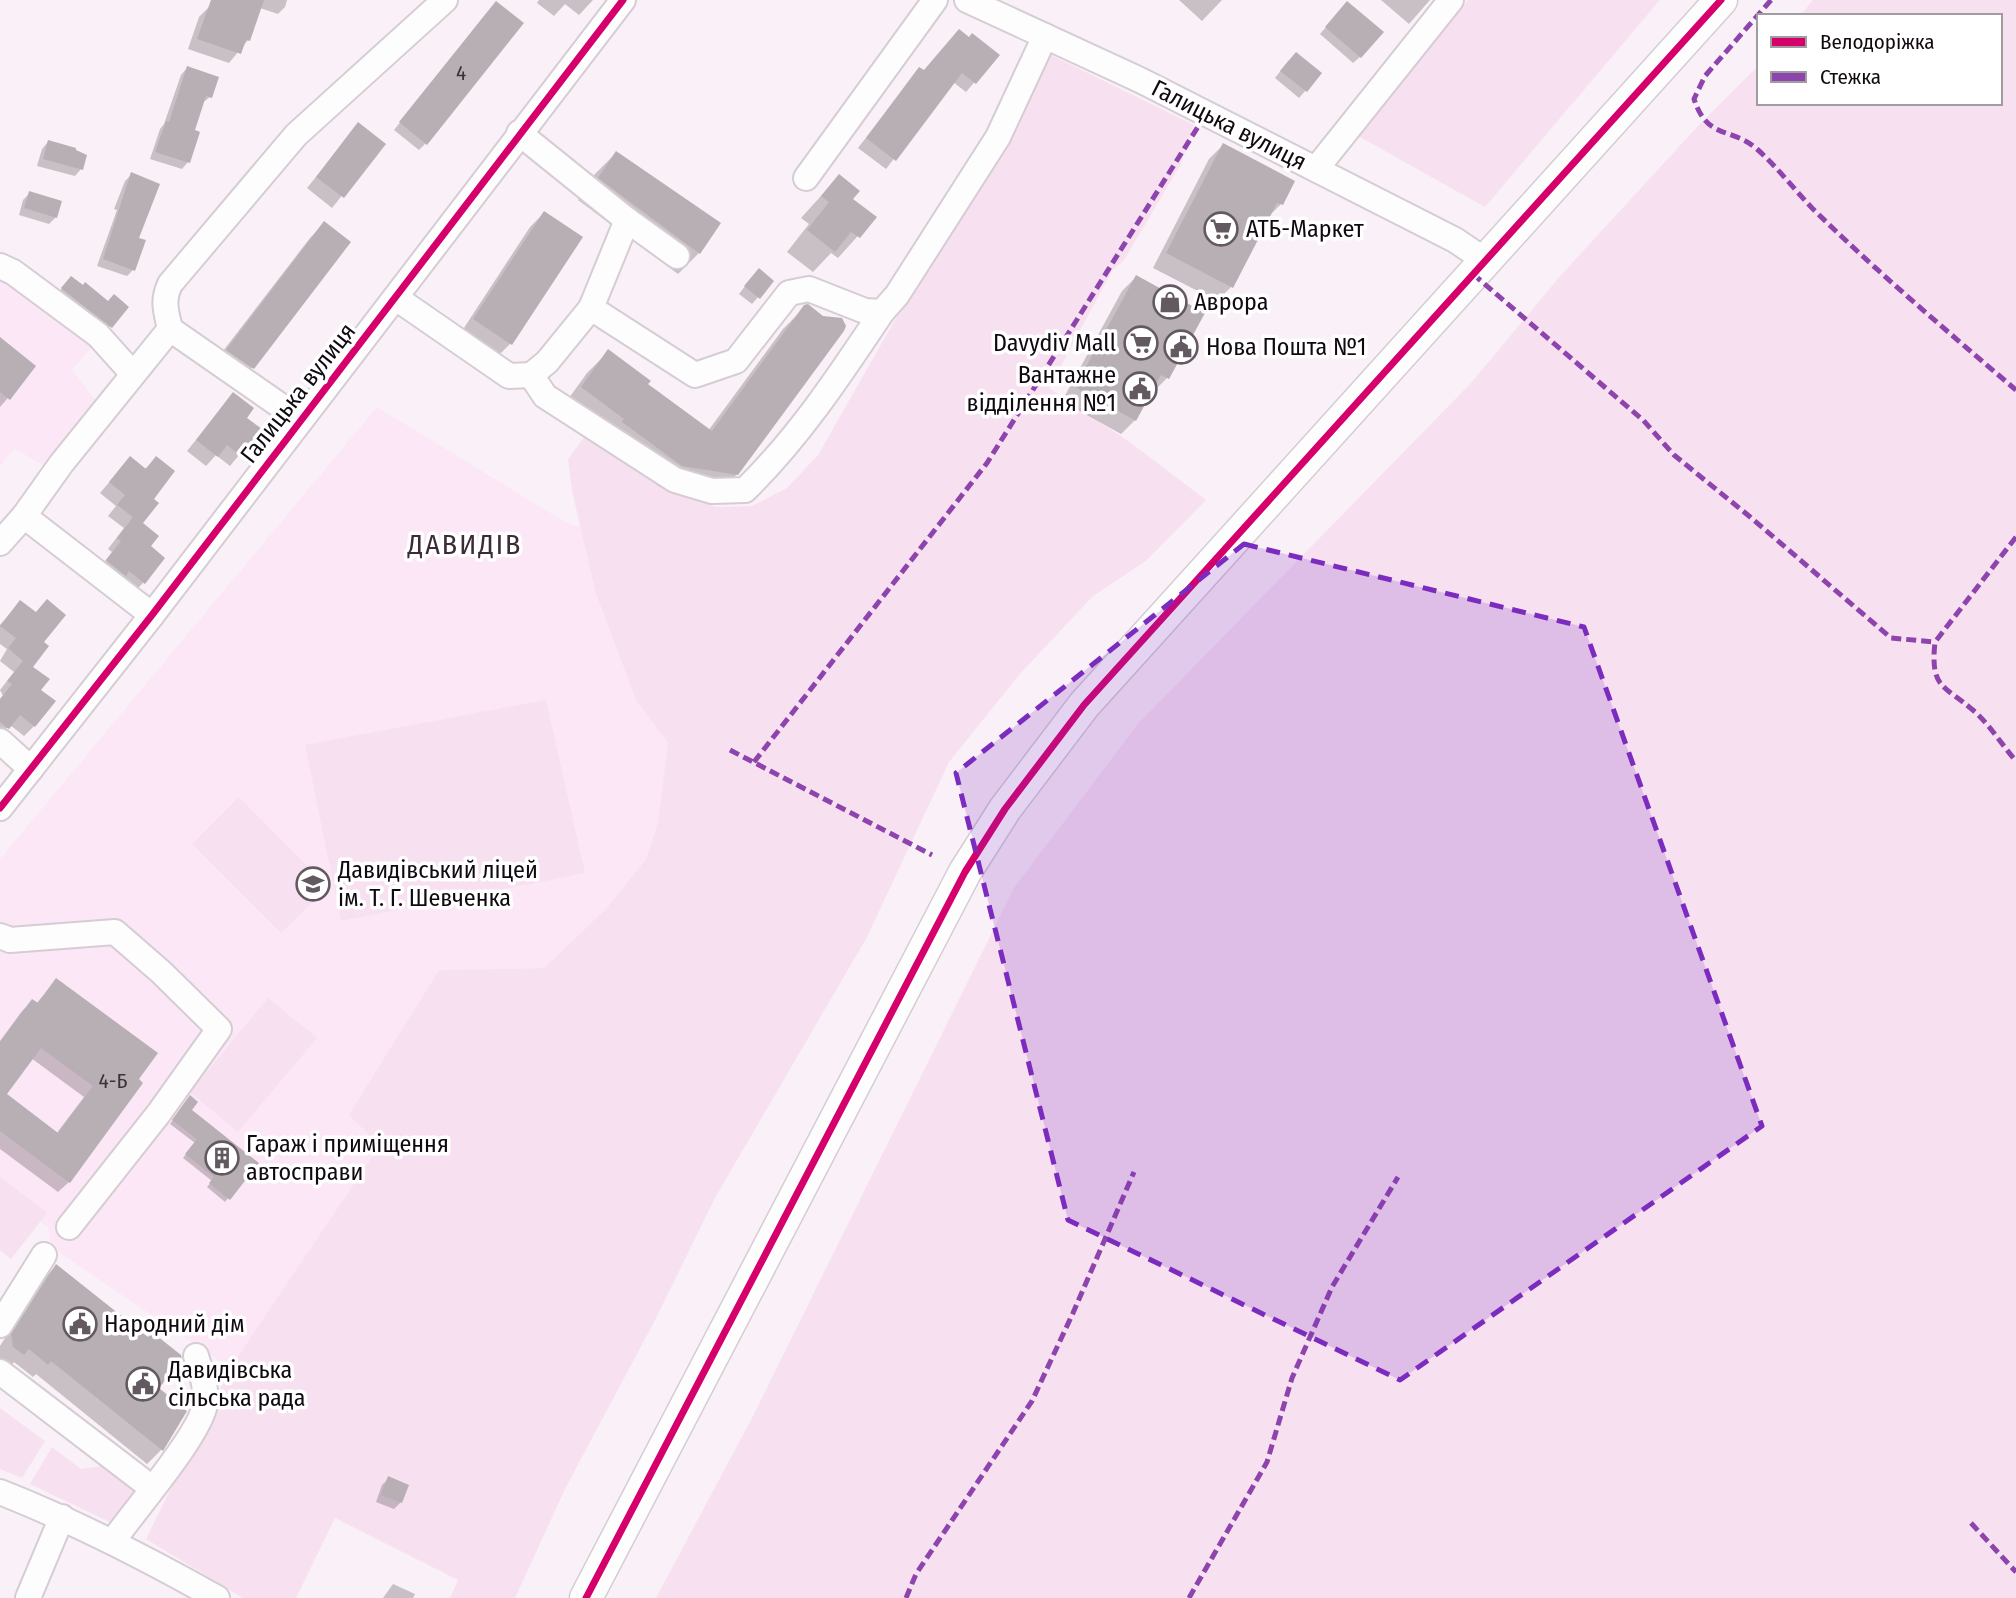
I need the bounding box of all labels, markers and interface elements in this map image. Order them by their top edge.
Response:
legend [1757,14,2002,105]
text: Велодоріжка [1820,29,1935,55]
house number: 4 [456,60,466,86]
text: Стежка [1820,64,1881,90]
street label: Галицька вулиця [1147,74,1311,176]
supermarket icon: АТБ-Маркет [1202,210,1240,248]
place label: АТБ-Маркет [1246,215,1364,243]
shop icon: Аврора [1151,283,1189,321]
place label: Аврора [1194,288,1268,316]
street label: Галицька вулиця [235,318,361,468]
supermarket icon: Davydiv Mall [1122,324,1160,362]
public building icon: Нова Пошта №1 [1162,328,1200,366]
place label: Davydiv Mall [993,329,1116,357]
place label: Нова Пошта №1 [1206,333,1366,361]
place label: Вантажне відділення №1 [967,361,1116,417]
public building icon: Вантажне відділення №1 [1121,370,1159,408]
district label: ДАВИДІВ [407,528,522,561]
place label: Давидівський ліцей ім. Т. Г. Шевченка [337,856,538,912]
school or university icon: Давидівський ліцей ім. Т. Г. Шевченка [294,865,332,903]
house number: 4-Б [99,1068,127,1094]
place label: Гараж і приміщення автосправи [246,1130,449,1186]
building icon: Гараж і приміщення автосправи [203,1139,241,1177]
public building icon: Народний дім [61,1305,99,1343]
place label: Народний дім [104,1310,245,1338]
place label: Давидівська сільська рада [167,1356,306,1412]
public building icon: Давидівська сільська рада [124,1365,162,1403]

